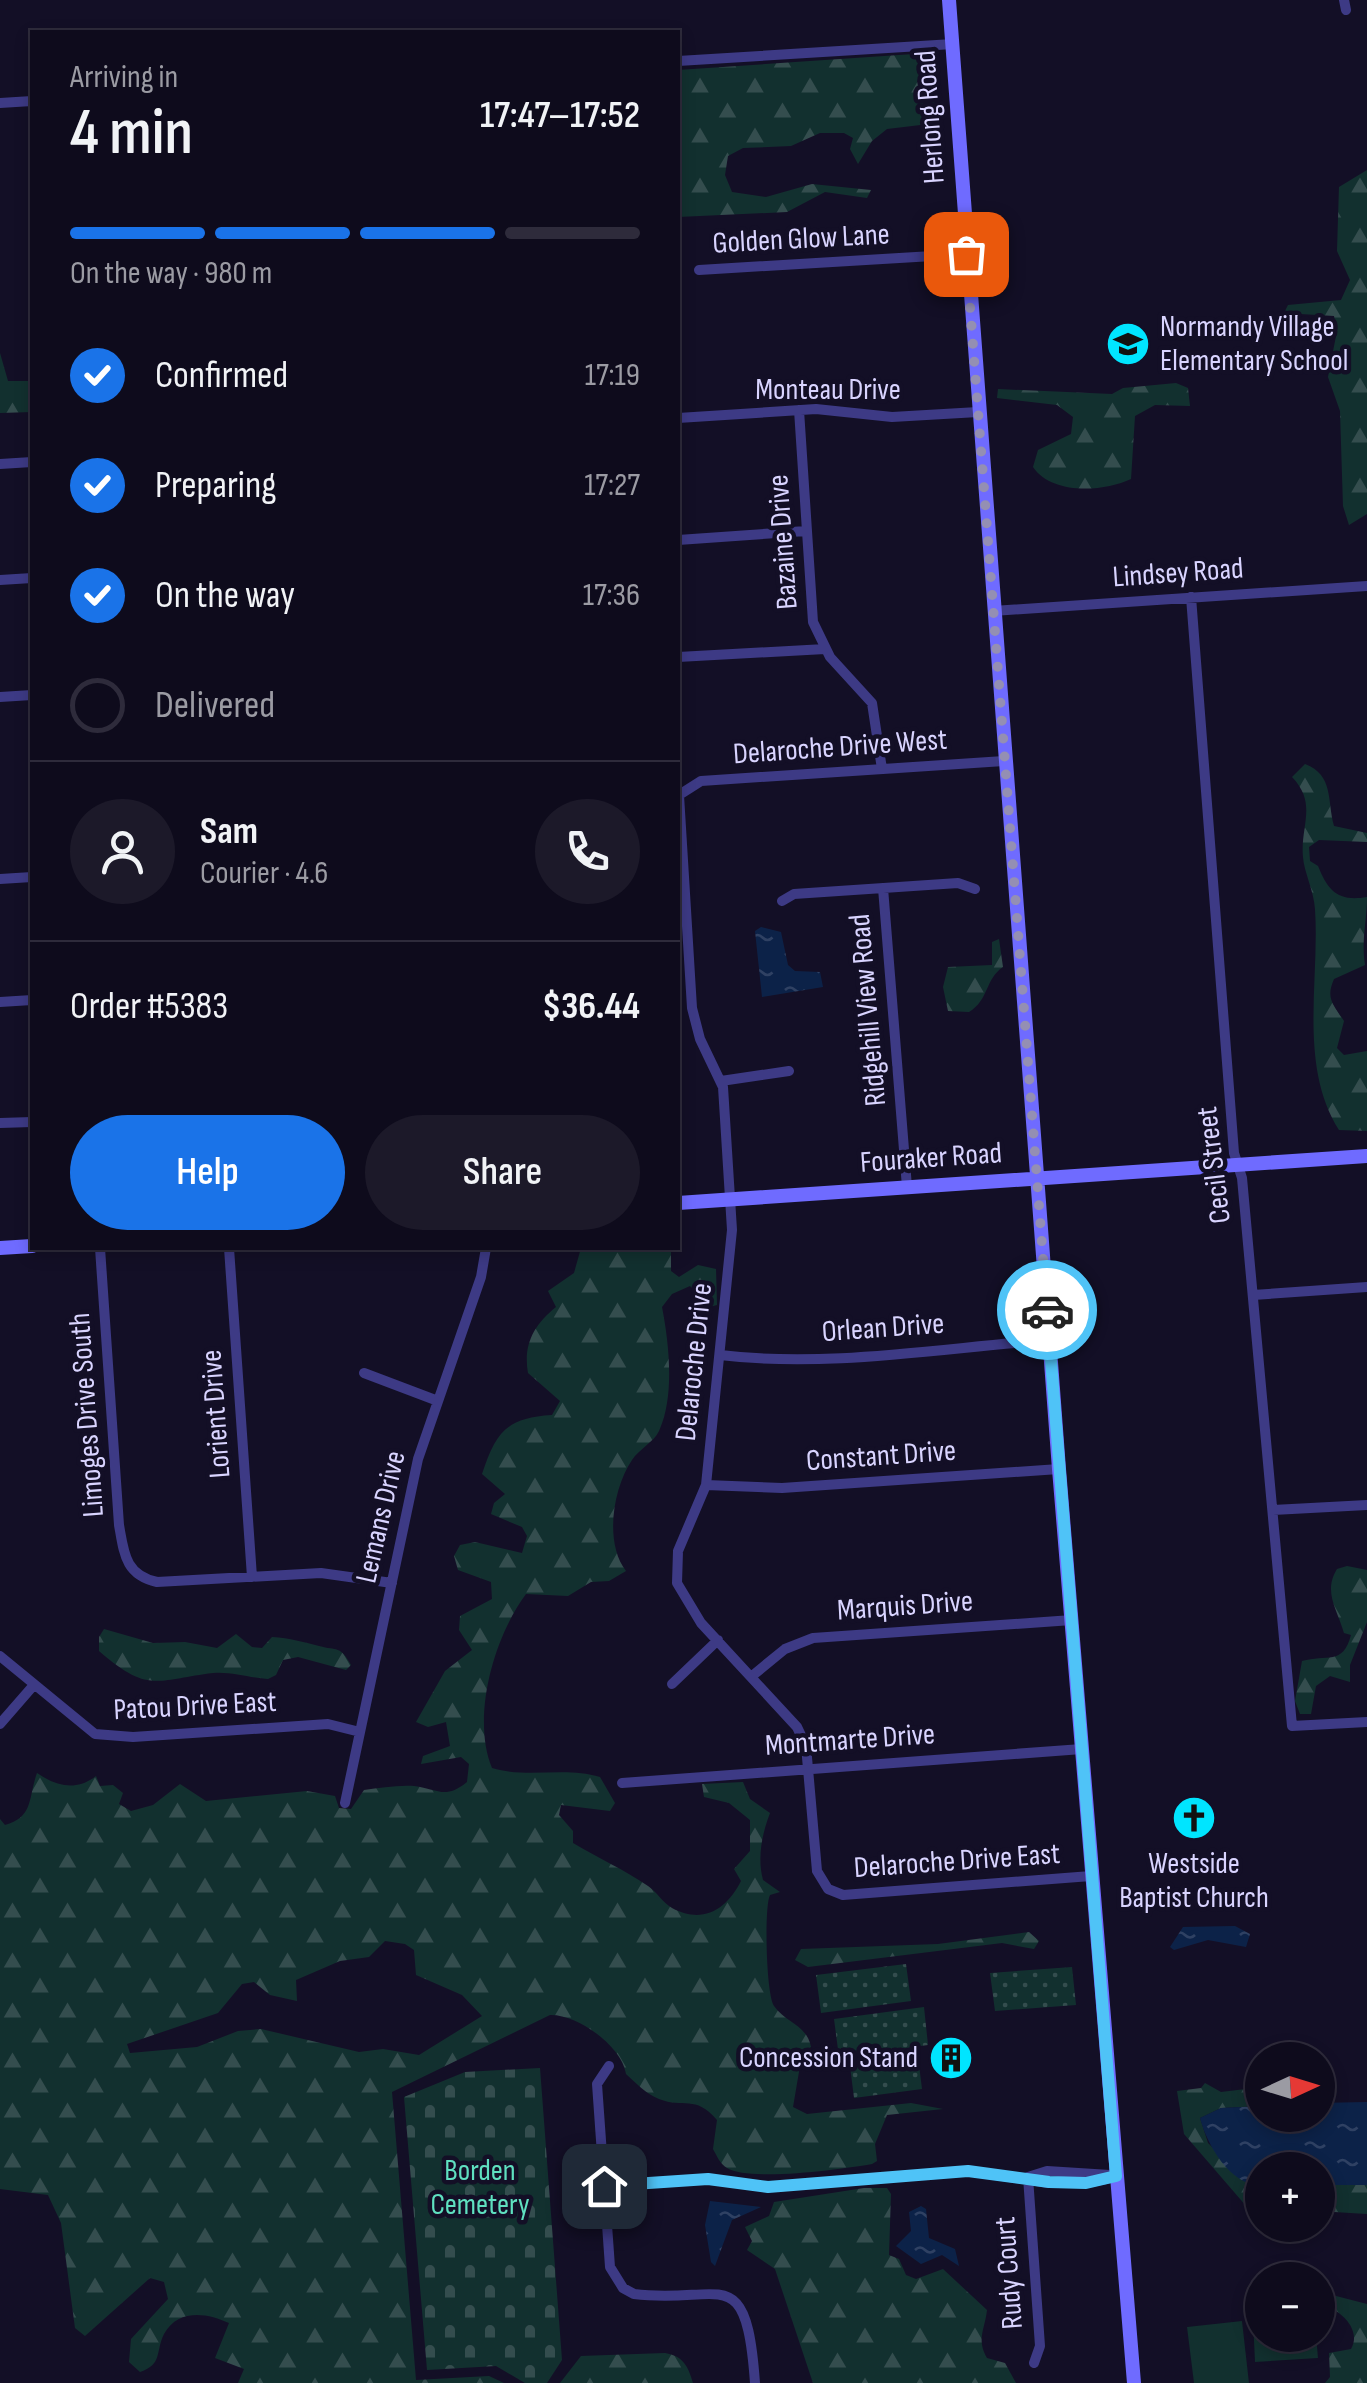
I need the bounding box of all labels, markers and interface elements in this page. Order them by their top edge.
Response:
street label: Herlong Road [907,49,953,185]
text: Arriving in [70,58,178,97]
text: 17:47–17:52 [480,93,640,138]
text: 4 min [70,95,193,173]
pin [924,212,1009,297]
street label: Golden Glow Lane [712,216,890,262]
icon: bag [939,227,994,282]
text: On the way · 980 m [70,254,272,293]
place label: Normandy Village Elementary School [1160,309,1348,379]
school or university icon: Normandy Village Elementary School [1105,321,1151,367]
icon: check [70,348,125,403]
text: Confirmed [155,353,288,398]
text: 17:19 [585,356,640,395]
street label: Monteau Drive [755,372,901,408]
icon: check [70,458,125,513]
text: Preparing [155,463,276,508]
text: 17:27 [584,466,640,505]
street label: Bazaine Drive [760,473,806,611]
street label: Lindsey Road [1111,550,1245,596]
icon: check [70,568,125,623]
text: On the way [155,573,295,618]
text: 17:36 [583,576,640,615]
text: Delivered [155,683,275,728]
street label: Delaroche Drive West [732,722,948,772]
button: person [70,799,175,904]
button: phone [535,799,640,904]
text: Sam [200,809,258,854]
text: Courier · 4.6 [200,854,328,893]
street label: Ridgehill View Road [842,912,894,1108]
text: Order #5383 [70,984,228,1029]
text: $36.44 [542,984,640,1029]
street label: Cecil Street [1189,1104,1239,1226]
button: Help [70,1115,345,1230]
button: Share [365,1115,640,1230]
street label: Fouraker Road [859,1135,1003,1181]
courier [997,1260,1097,1360]
street label: Delaroche Drive [668,1281,720,1443]
icon: car [1020,1283,1075,1338]
street label: Orlean Drive [821,1306,945,1350]
street label: Limoges Drive South [62,1312,112,1518]
street label: Lorient Drive [194,1348,238,1480]
street label: Constant Drive [805,1433,957,1479]
street label: Lemans Drive [348,1447,414,1587]
street label: Marquis Drive [836,1583,974,1629]
street label: Patou Drive East [113,1684,277,1728]
street label: Montmarte Drive [764,1716,936,1764]
church icon: Westside Baptist Church [1171,1795,1217,1841]
street label: Delaroche Drive East [853,1836,1061,1886]
place label: Westside Baptist Church [1119,1846,1269,1916]
building icon: Concession Stand [928,2035,974,2081]
place label: Concession Stand [739,2040,918,2076]
north arrow [1245,2042,1335,2132]
map controls [1245,2042,1335,2352]
pin [562,2144,647,2229]
button: + [1245,2152,1335,2242]
park label: Borden Cemetery [431,2153,530,2223]
icon: home [577,2159,632,2214]
street label: Rudy Court [987,2216,1031,2330]
button: − [1245,2262,1335,2352]

